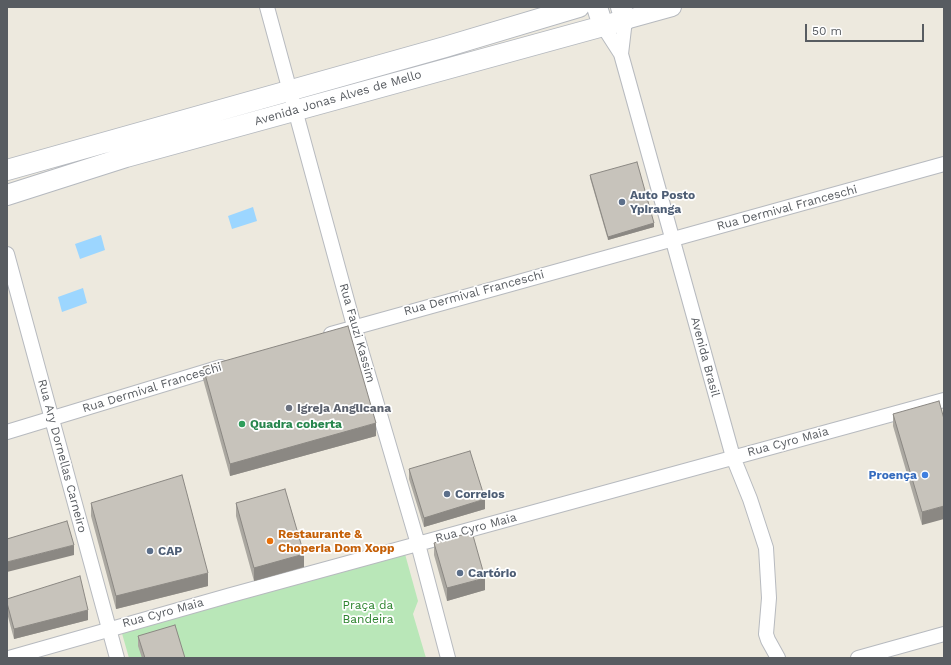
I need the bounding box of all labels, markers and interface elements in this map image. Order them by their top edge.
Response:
scale bar [807,16,926,42]
text: 50 m [812,24,842,38]
street label: Avenida Jonas Alves de Mello [253,67,423,129]
street label: Rua Dermival Franceschi [715,182,859,234]
place label: Auto Posto Ypiranga [630,188,695,216]
marker: Auto Posto Ypiranga [617,197,627,207]
street label: Rua Dermival Franceschi [402,267,546,319]
street label: Rua Fauzi Kassim [336,282,378,384]
street label: Avenida Brasil [687,315,723,399]
street label: Rua Dermival Franceschi [81,360,223,416]
street label: Rua Ary Dornellas Carneiro [35,378,89,534]
place label: Igreja Anglicana [297,401,391,415]
marker: Igreja Anglicana [284,403,294,413]
place label: Quadra coberta [250,417,342,431]
marker: Quadra coberta [237,419,247,429]
street label: Rua Cyro Maia [746,424,830,460]
place label: Proença [869,468,917,482]
marker: Proença [920,470,930,480]
place label: Correios [455,487,505,501]
marker: Correios [442,489,452,499]
street label: Rua Cyro Maia [434,510,518,546]
place label: Restaurante & Choperia Dom Xopp [278,527,394,555]
marker: Restaurante & Choperia Dom Xopp [265,536,275,546]
place label: CAP [158,544,182,558]
marker: CAP [145,546,155,556]
place label: Cartório [468,566,516,580]
marker: Cartório [455,568,465,578]
street label: Rua Cyro Maia [121,595,205,631]
park label: Praça da Bandeira [342,598,394,626]

